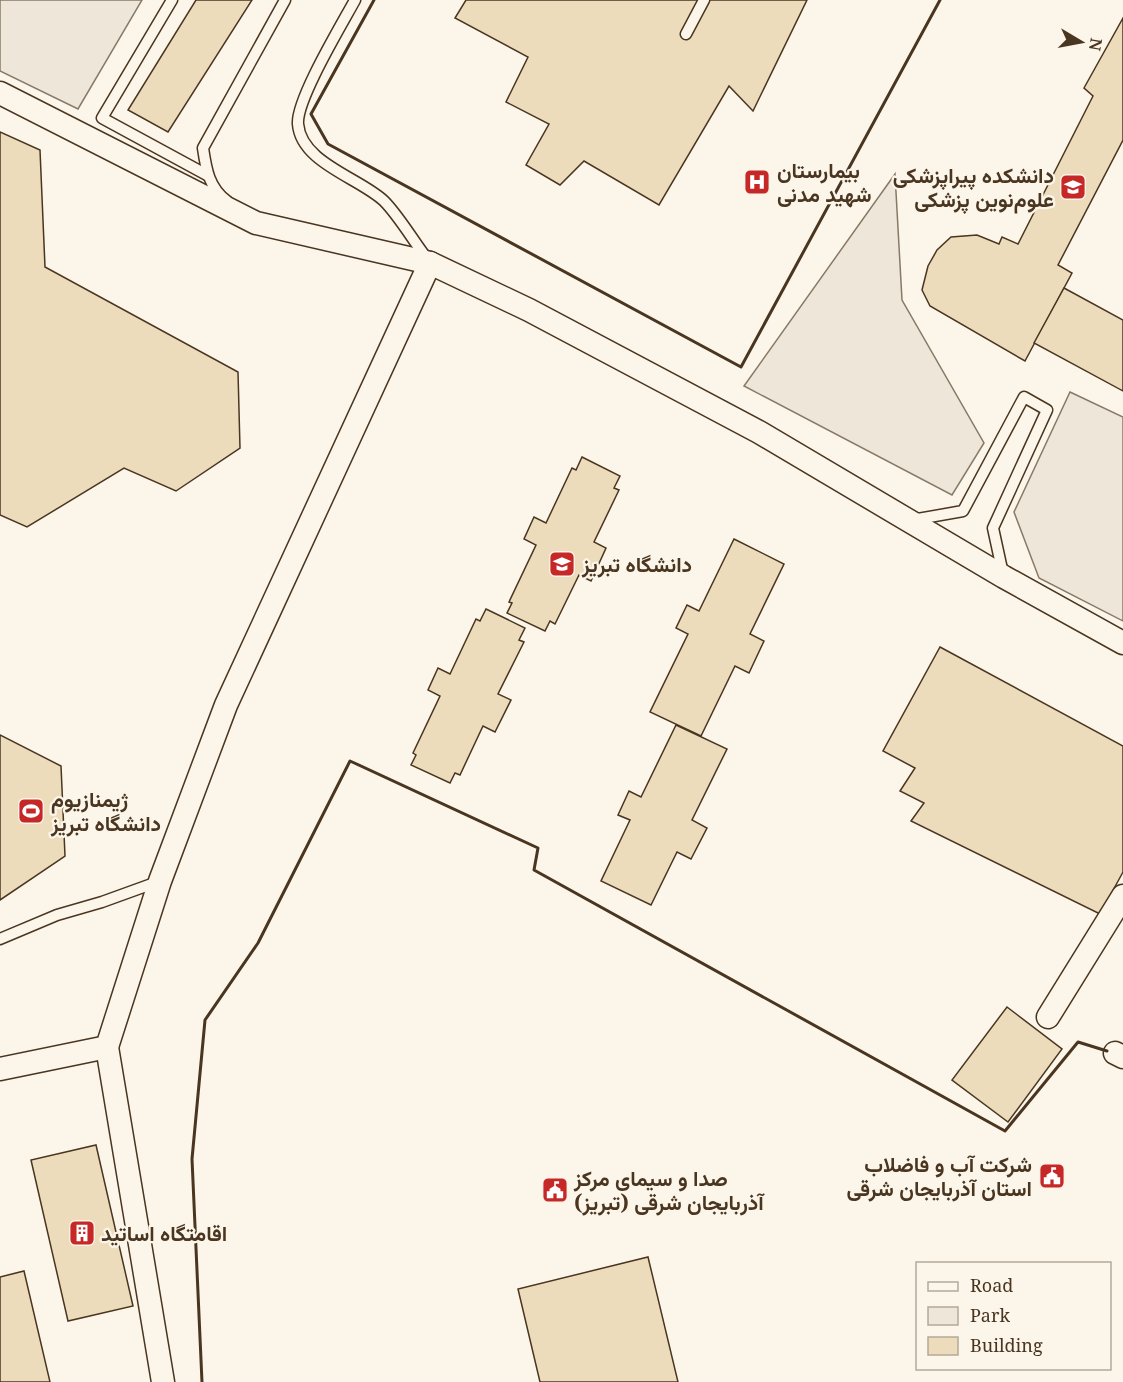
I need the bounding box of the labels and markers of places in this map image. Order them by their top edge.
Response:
place label: بیمارستان شهید مدنی [777,156,872,208]
place label: دانشکده پیراپزشکی علوم‌نوین پزشکی [893,161,1054,214]
hospital icon: بیمارستان شهید مدنی [742,167,772,197]
school or university icon: دانشکده پیراپزشکی علوم‌نوین پزشکی [1058,172,1088,202]
school or university icon: دانشگاه تبریز [547,549,577,579]
place label: دانشگاه تبریز [581,550,692,578]
place label: ژیمنازیوم دانشگاه تبریز [50,785,161,837]
sports icon: ژیمنازیوم دانشگاه تبریز [16,796,46,826]
place label: شرکت آب و فاضلاب استان آذربایجان شرقی [847,1150,1032,1202]
public building icon: شرکت آب و فاضلاب استان آذربایجان شرقی [1037,1161,1067,1191]
place label: صدا و سیمای مرکز آذربایجان شرقی (تبریز) [573,1164,765,1216]
public building icon: صدا و سیمای مرکز آذربایجان شرقی (تبریز) [540,1175,570,1205]
building icon: اقامتگاه اساتید [67,1218,97,1248]
place label: اقامتگاه اساتید [101,1219,227,1247]

